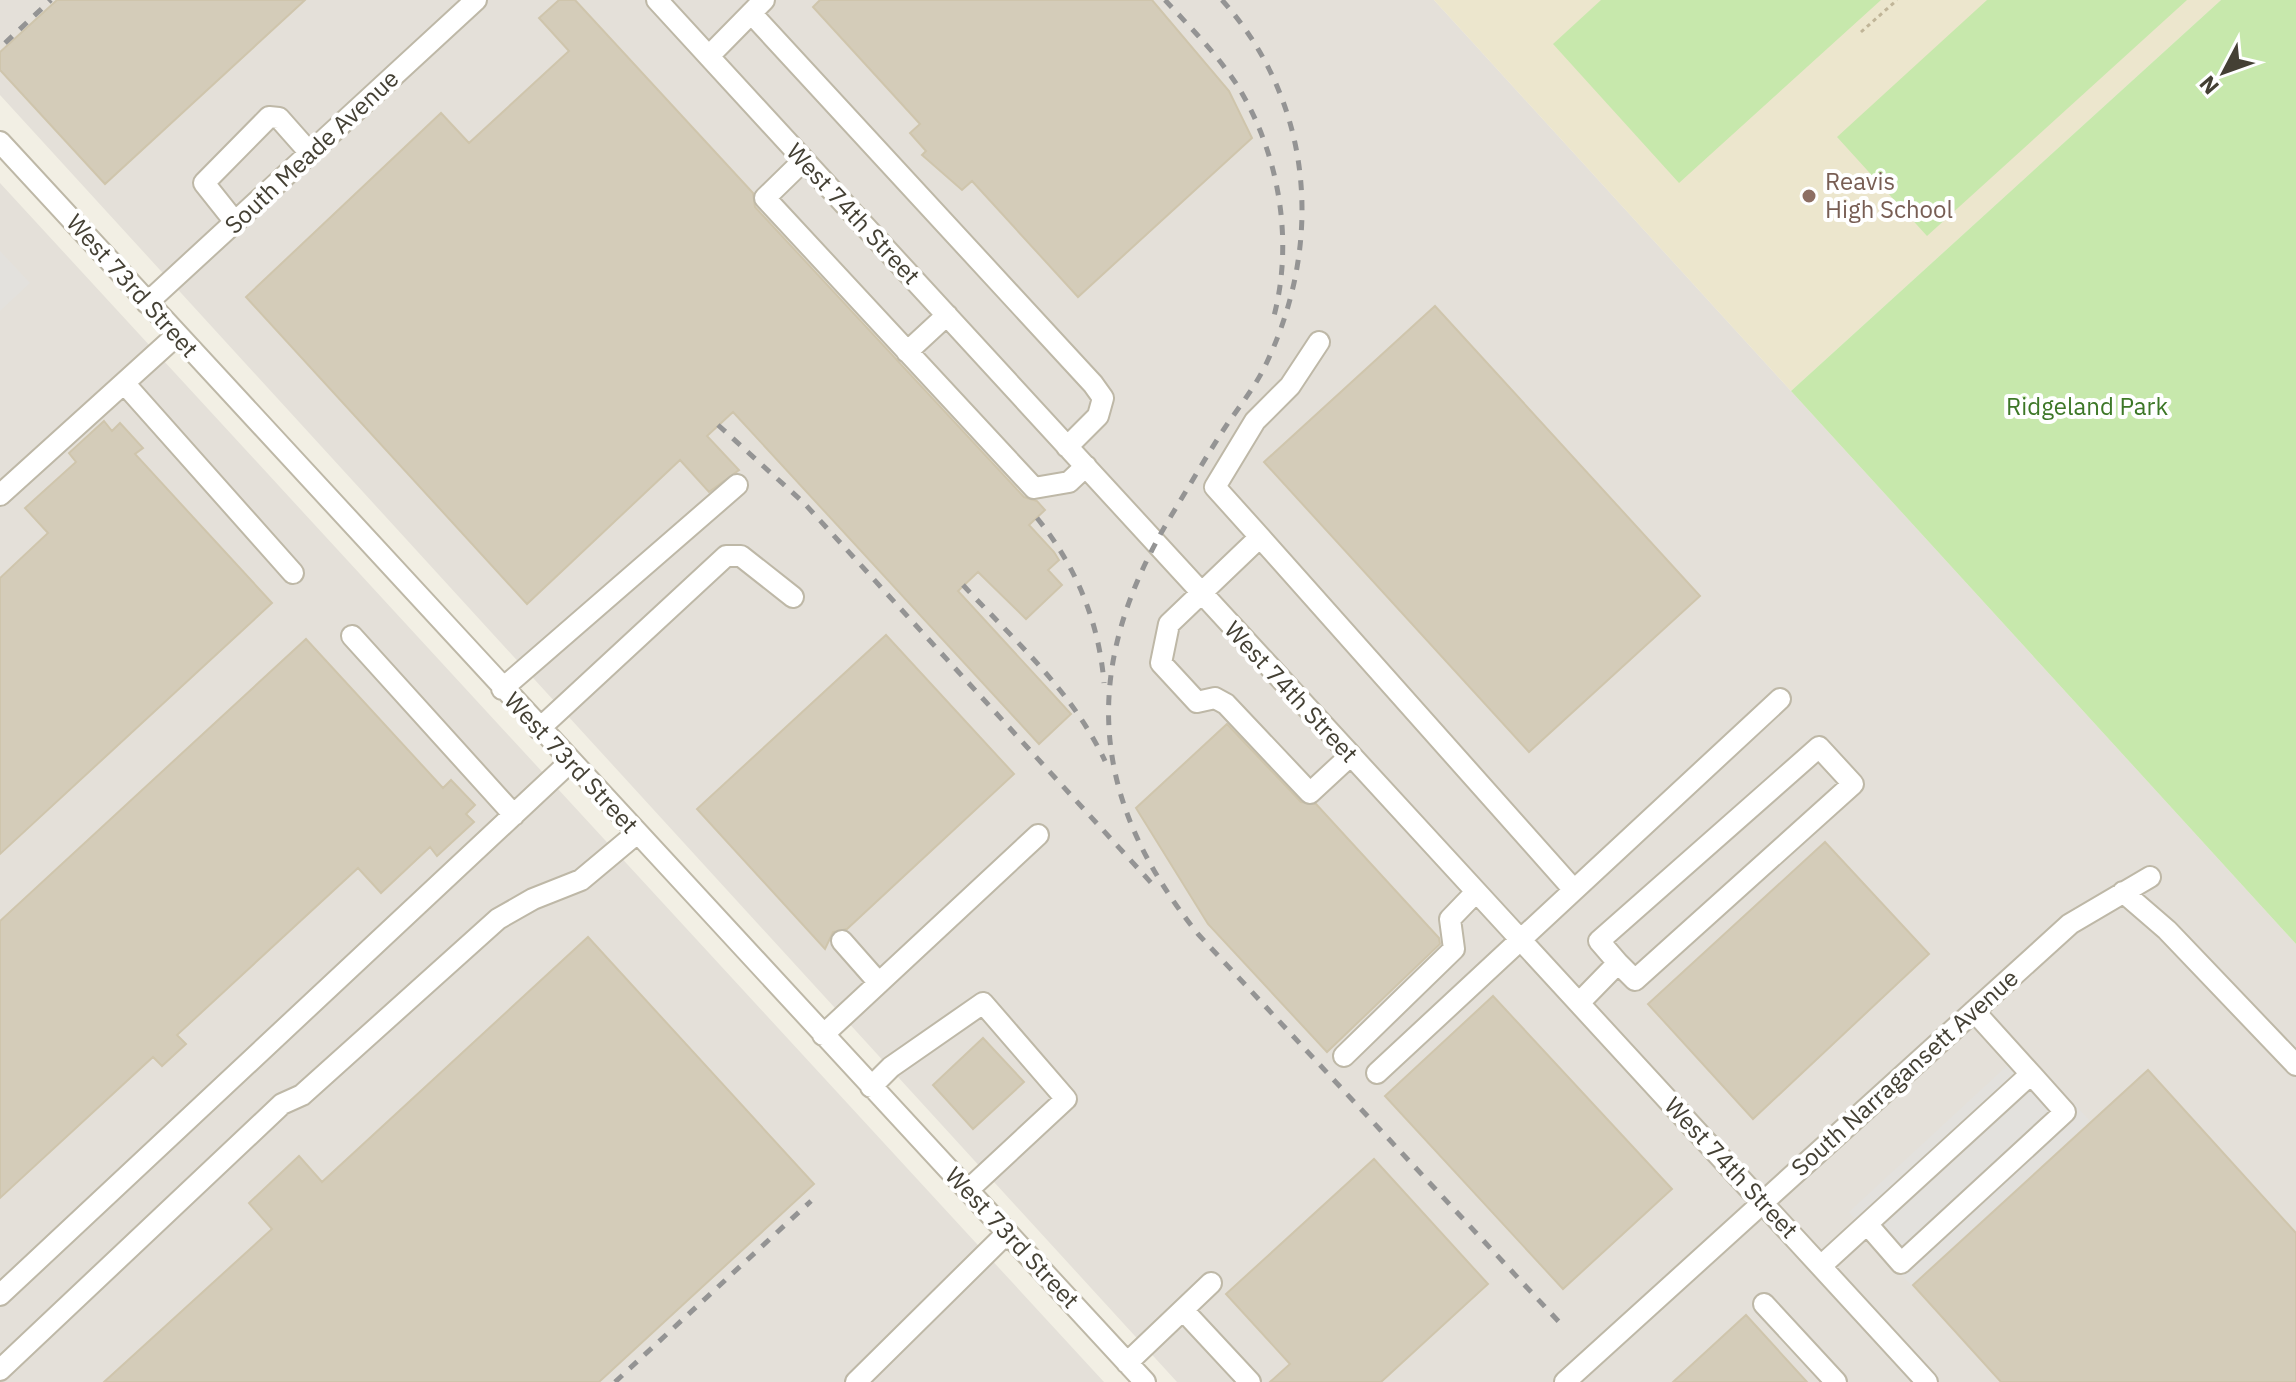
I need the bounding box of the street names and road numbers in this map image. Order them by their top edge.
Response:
street label: South Meade Avenue [217,62,405,240]
street label: West 74th Street [780,136,928,291]
street label: West 73rd Street [60,207,206,364]
street label: West 74th Street [1218,614,1366,769]
street label: West 73rd Street [498,685,646,840]
street label: South Narragansett Avenue [1784,962,2025,1183]
street label: West 74th Street [1658,1090,1806,1245]
street label: West 73rd Street [939,1160,1087,1315]

